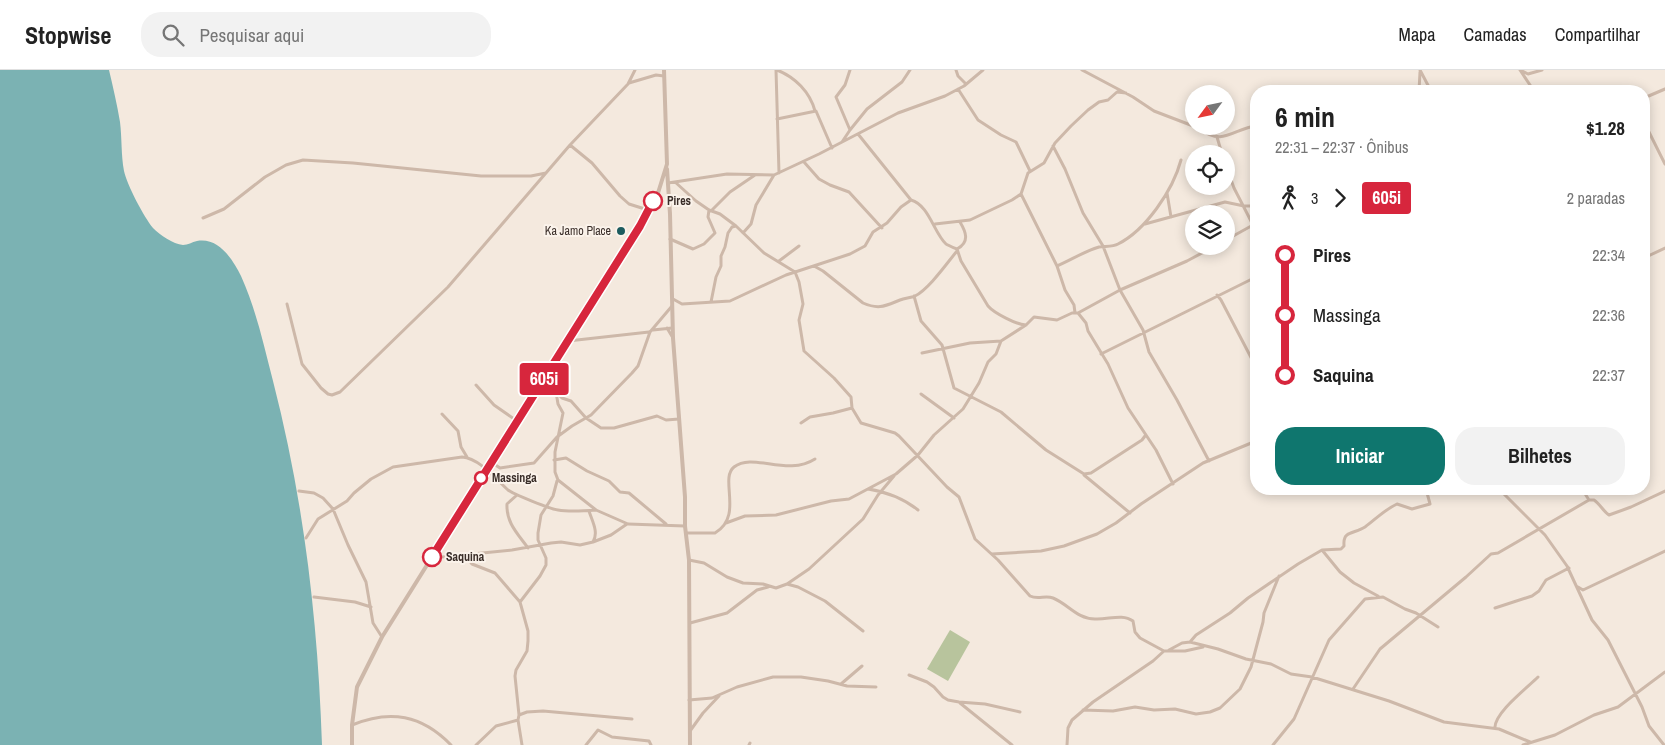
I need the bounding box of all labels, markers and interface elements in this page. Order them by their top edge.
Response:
search box [141,12,491,57]
text: Stopwise [25,19,111,51]
icon: search [159,21,187,49]
text: Pesquisar aqui [199,22,304,48]
text: Mapa [1399,22,1436,47]
text: Camadas [1464,22,1527,47]
text: Compartilhar [1555,22,1640,47]
north arrow [1185,85,1235,135]
map controls [1185,85,1235,255]
text: 6 min [1275,98,1335,136]
text: $1.28 [1586,115,1625,141]
text: 22:31 – 22:37 · Ônibus [1275,136,1409,158]
button: locate [1185,145,1235,195]
icon: walk [1275,184,1303,212]
icon: forward [1326,184,1354,212]
text: 605i [1372,185,1401,210]
text: 3 [1311,187,1318,209]
text: 2 paradas [1567,187,1625,209]
marker: Pires [643,191,663,211]
place label: Pires [667,193,692,209]
button: layers [1185,205,1235,255]
place label: Ka Jamo Place [545,223,611,239]
marker: Ka Jamo Place [615,225,627,237]
text: Pires [1313,242,1351,268]
text: 22:34 [1592,244,1625,266]
text: Massinga [1313,302,1381,328]
text: 22:36 [1592,304,1625,326]
text: Saquina [1313,362,1374,388]
line badge: 605i [509,363,579,395]
text: 22:37 [1592,364,1625,386]
text: 605i [530,366,558,391]
button: Iniciar [1275,427,1445,485]
button: Bilhetes [1455,427,1625,485]
place label: Massinga [492,470,537,486]
marker: Massinga [474,471,488,485]
marker: Saquina [422,547,442,567]
place label: Saquina [446,549,485,565]

